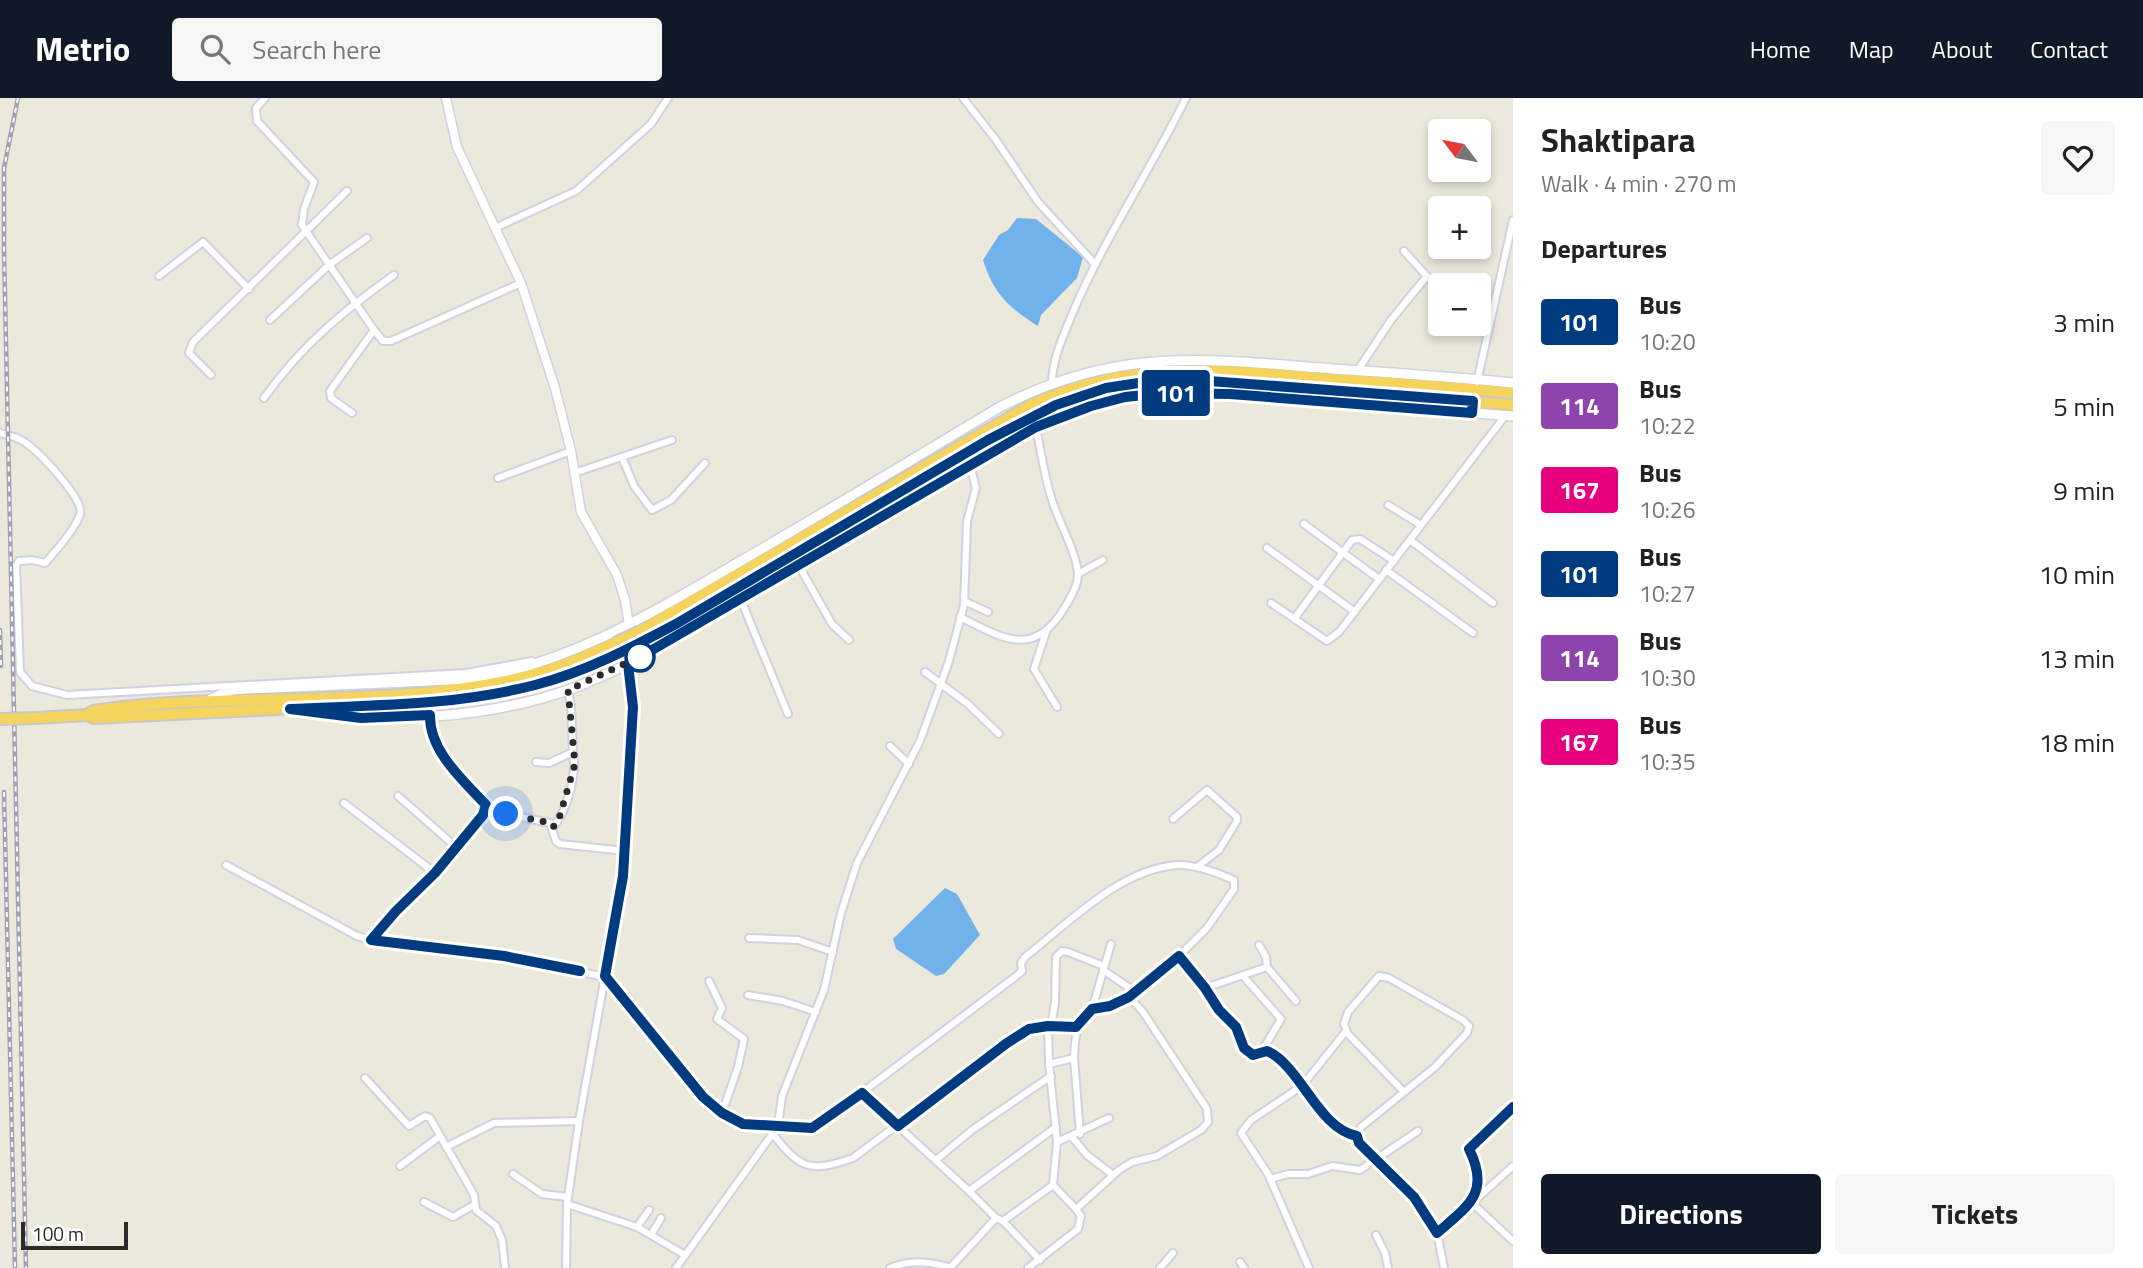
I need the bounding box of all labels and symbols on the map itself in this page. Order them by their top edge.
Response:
north arrow [1428,119,1491,182]
line badge: 101 [1136,370,1216,416]
unlabelled marker [625,642,655,672]
your location [488,796,523,831]
scale bar [21,1219,128,1251]

